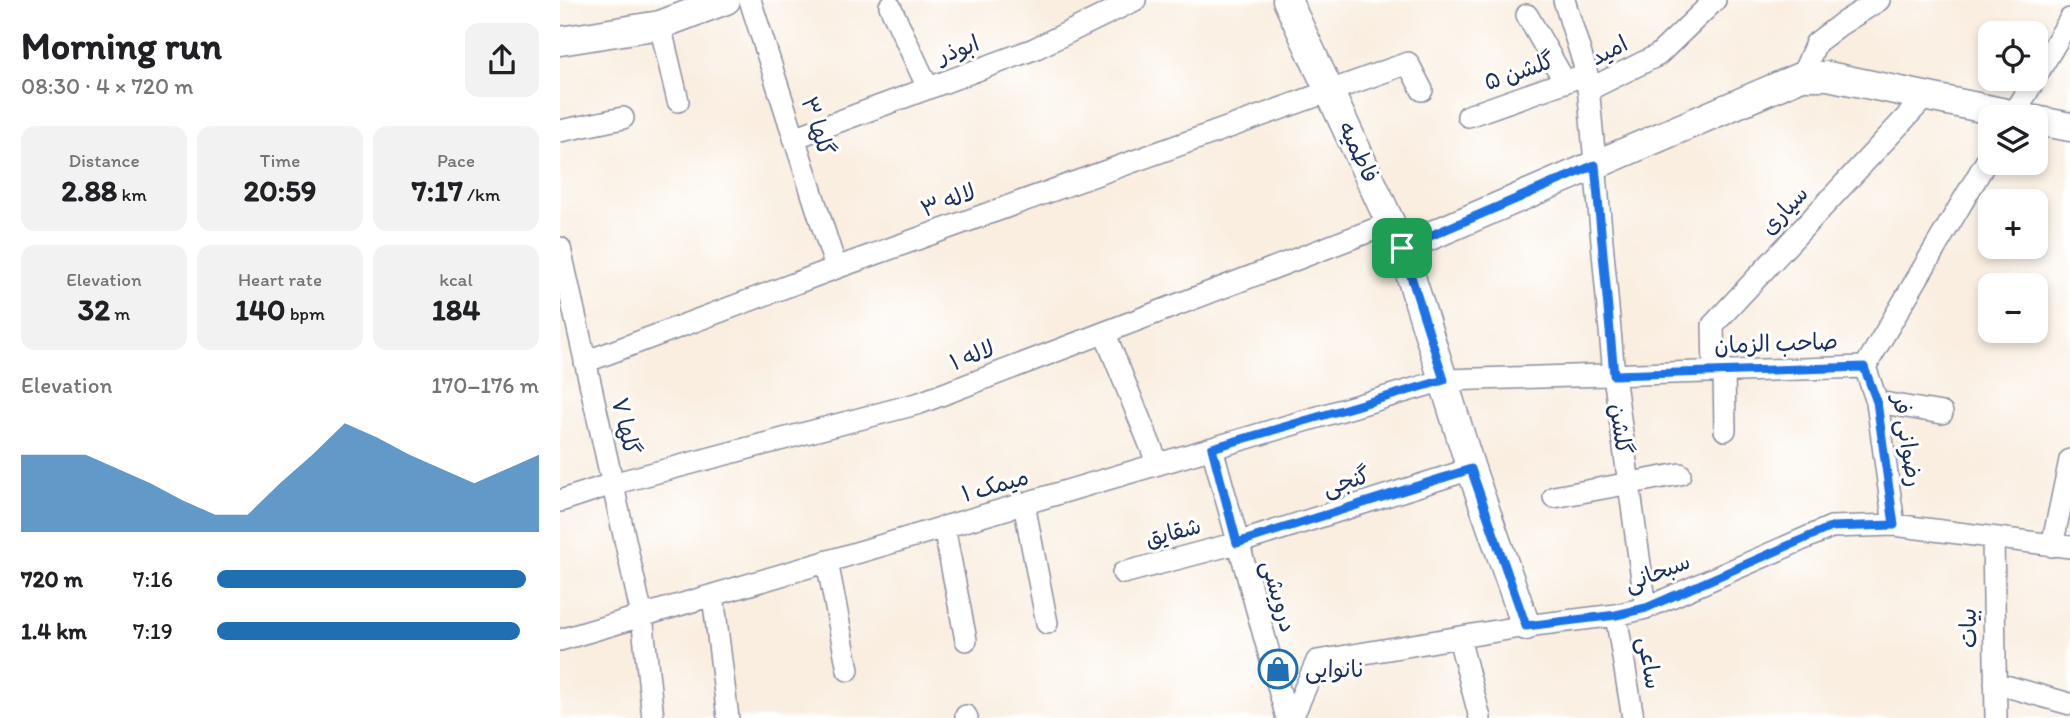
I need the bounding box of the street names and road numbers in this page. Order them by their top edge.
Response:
street label: ابوذر [931,29,983,70]
street label: امید [1586,29,1632,71]
street label: گلشن ۵ [1480,46,1558,96]
street label: گلها ۳ [795,93,841,159]
street label: فاطمیه [1333,117,1385,187]
street label: لاله ۳ [917,177,979,223]
street label: سیاری [1754,180,1814,240]
street label: صاحب الزمان [1714,327,1838,359]
street label: لاله ۱ [946,334,998,376]
street label: رضوانی فر [1886,391,1929,489]
street label: گلها ۷ [606,395,646,458]
street label: گلشن [1604,402,1638,457]
street label: گنجی [1319,461,1373,502]
street label: میمک ۱ [958,462,1032,508]
street label: شقایق [1142,511,1204,553]
street label: سبحانی [1620,547,1694,598]
street label: درویشی [1254,557,1303,636]
street label: بیات [1954,608,1982,648]
street label: ساعی [1631,635,1668,691]

